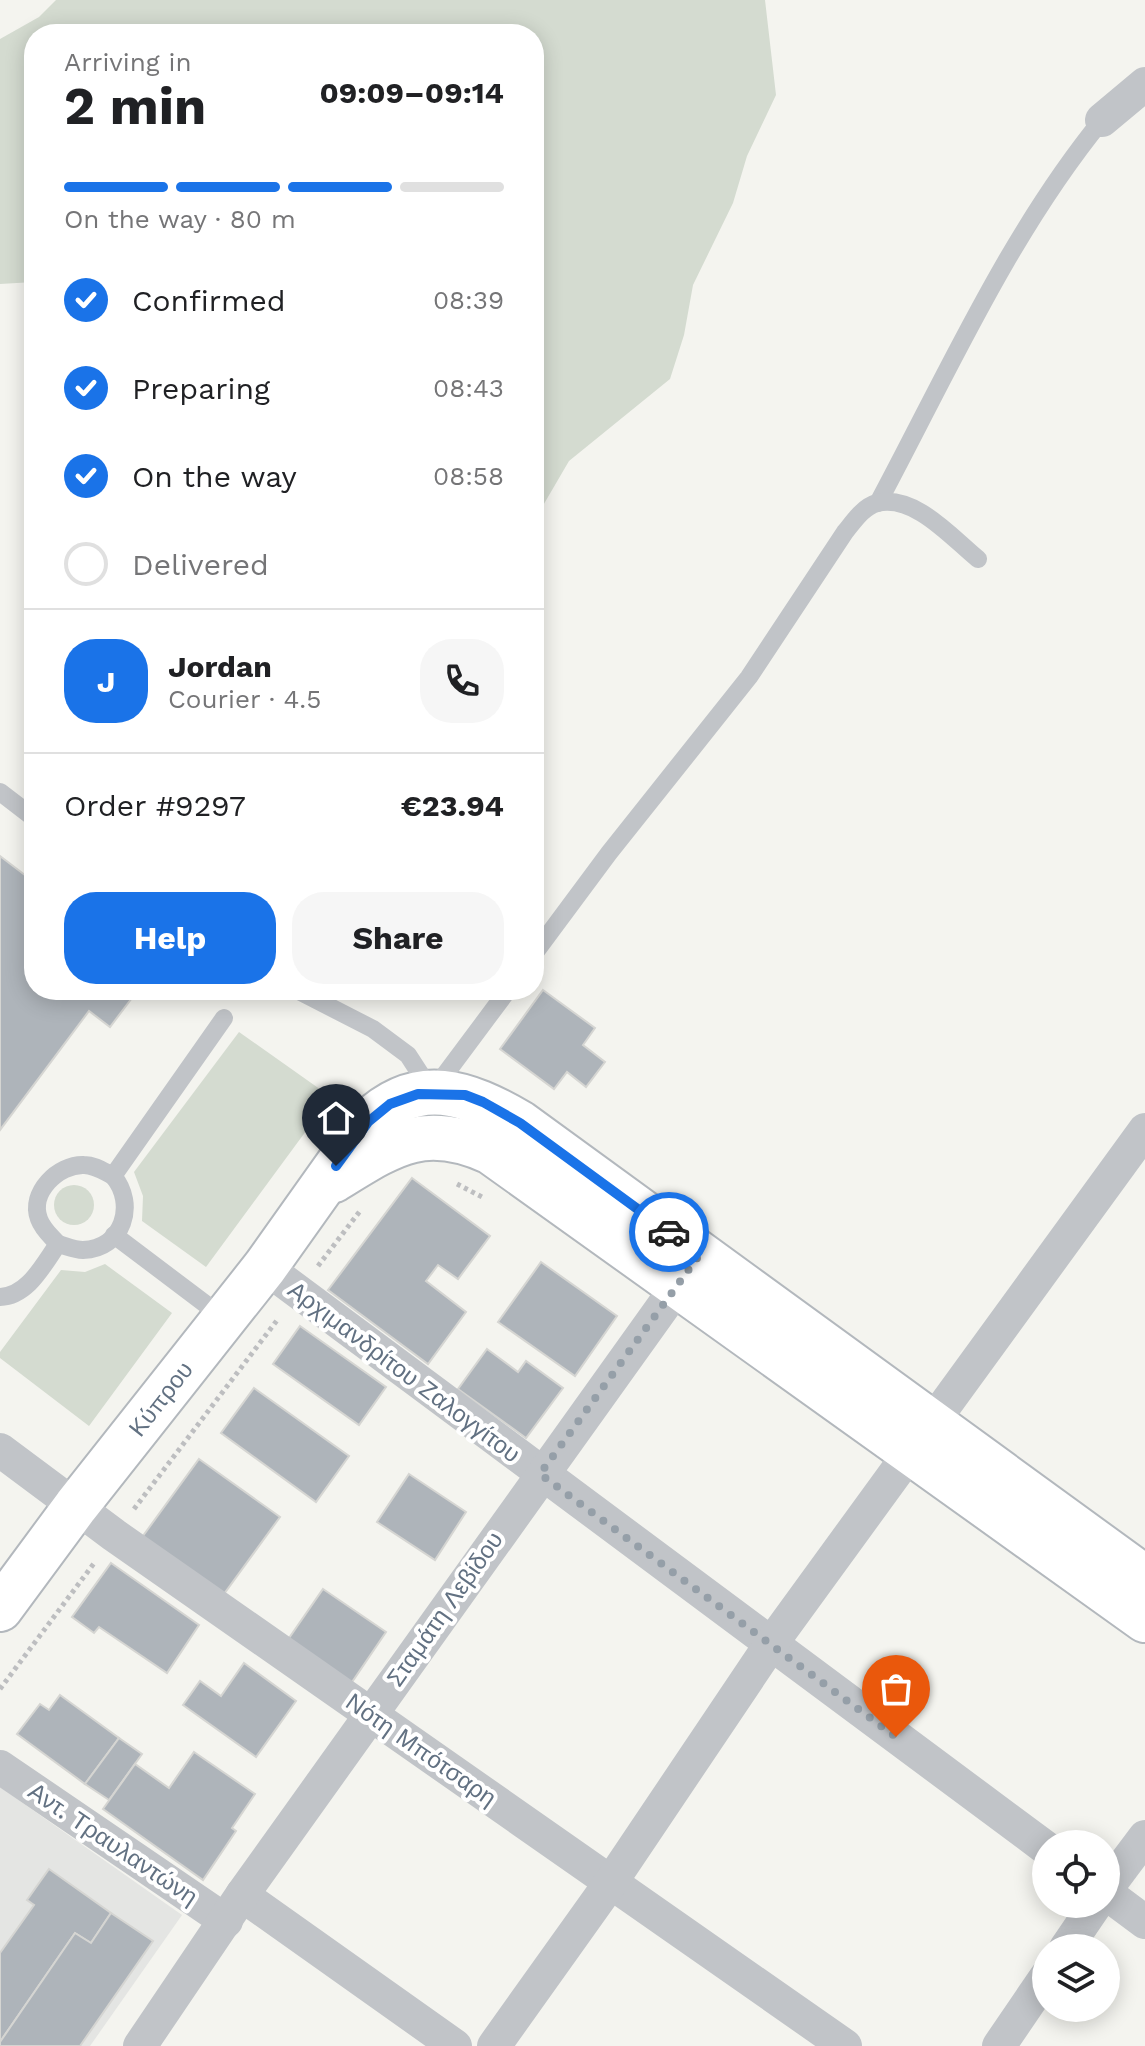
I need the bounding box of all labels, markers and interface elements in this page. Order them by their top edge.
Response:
text: Arriving in [64,47,192,77]
text: 09:09–09:14 [319,75,504,110]
text: 2 min [64,76,206,137]
text: On the way · 80 m [64,204,296,234]
icon: check [64,278,108,322]
text: Confirmed [132,283,286,318]
text: 08:39 [433,285,504,315]
icon: check [64,366,108,410]
text: Preparing [132,371,270,406]
text: 08:43 [433,373,504,403]
icon: check [64,454,108,498]
text: On the way [132,459,297,494]
text: 08:58 [433,461,504,491]
text: Delivered [132,547,269,582]
button: phone [420,639,504,723]
text: Jordan [168,649,272,684]
text: J [97,664,115,699]
text: Courier · 4.5 [168,684,321,714]
text: Order #9297 [64,788,246,823]
text: €23.94 [401,788,504,823]
button: Help [64,892,276,984]
button: Share [292,892,504,984]
pin [302,1084,370,1166]
icon: home [314,1096,358,1140]
courier [629,1192,709,1272]
icon: car [647,1210,691,1254]
street label: Αρχιμανδρίτου Ζαλογγίτου [283,1276,525,1468]
street label: Κύπρου [123,1356,199,1442]
street label: Σταμάτη Λεβίδου [381,1526,509,1692]
pin [862,1655,930,1737]
icon: bag [874,1667,918,1711]
street label: Νότη Μπότσαρη [341,1688,501,1812]
street label: Αντ. Τραυλαντώνη [23,1777,203,1911]
map controls [1032,1830,1120,2022]
button: locate [1032,1830,1120,1918]
button: layers [1032,1934,1120,2022]

